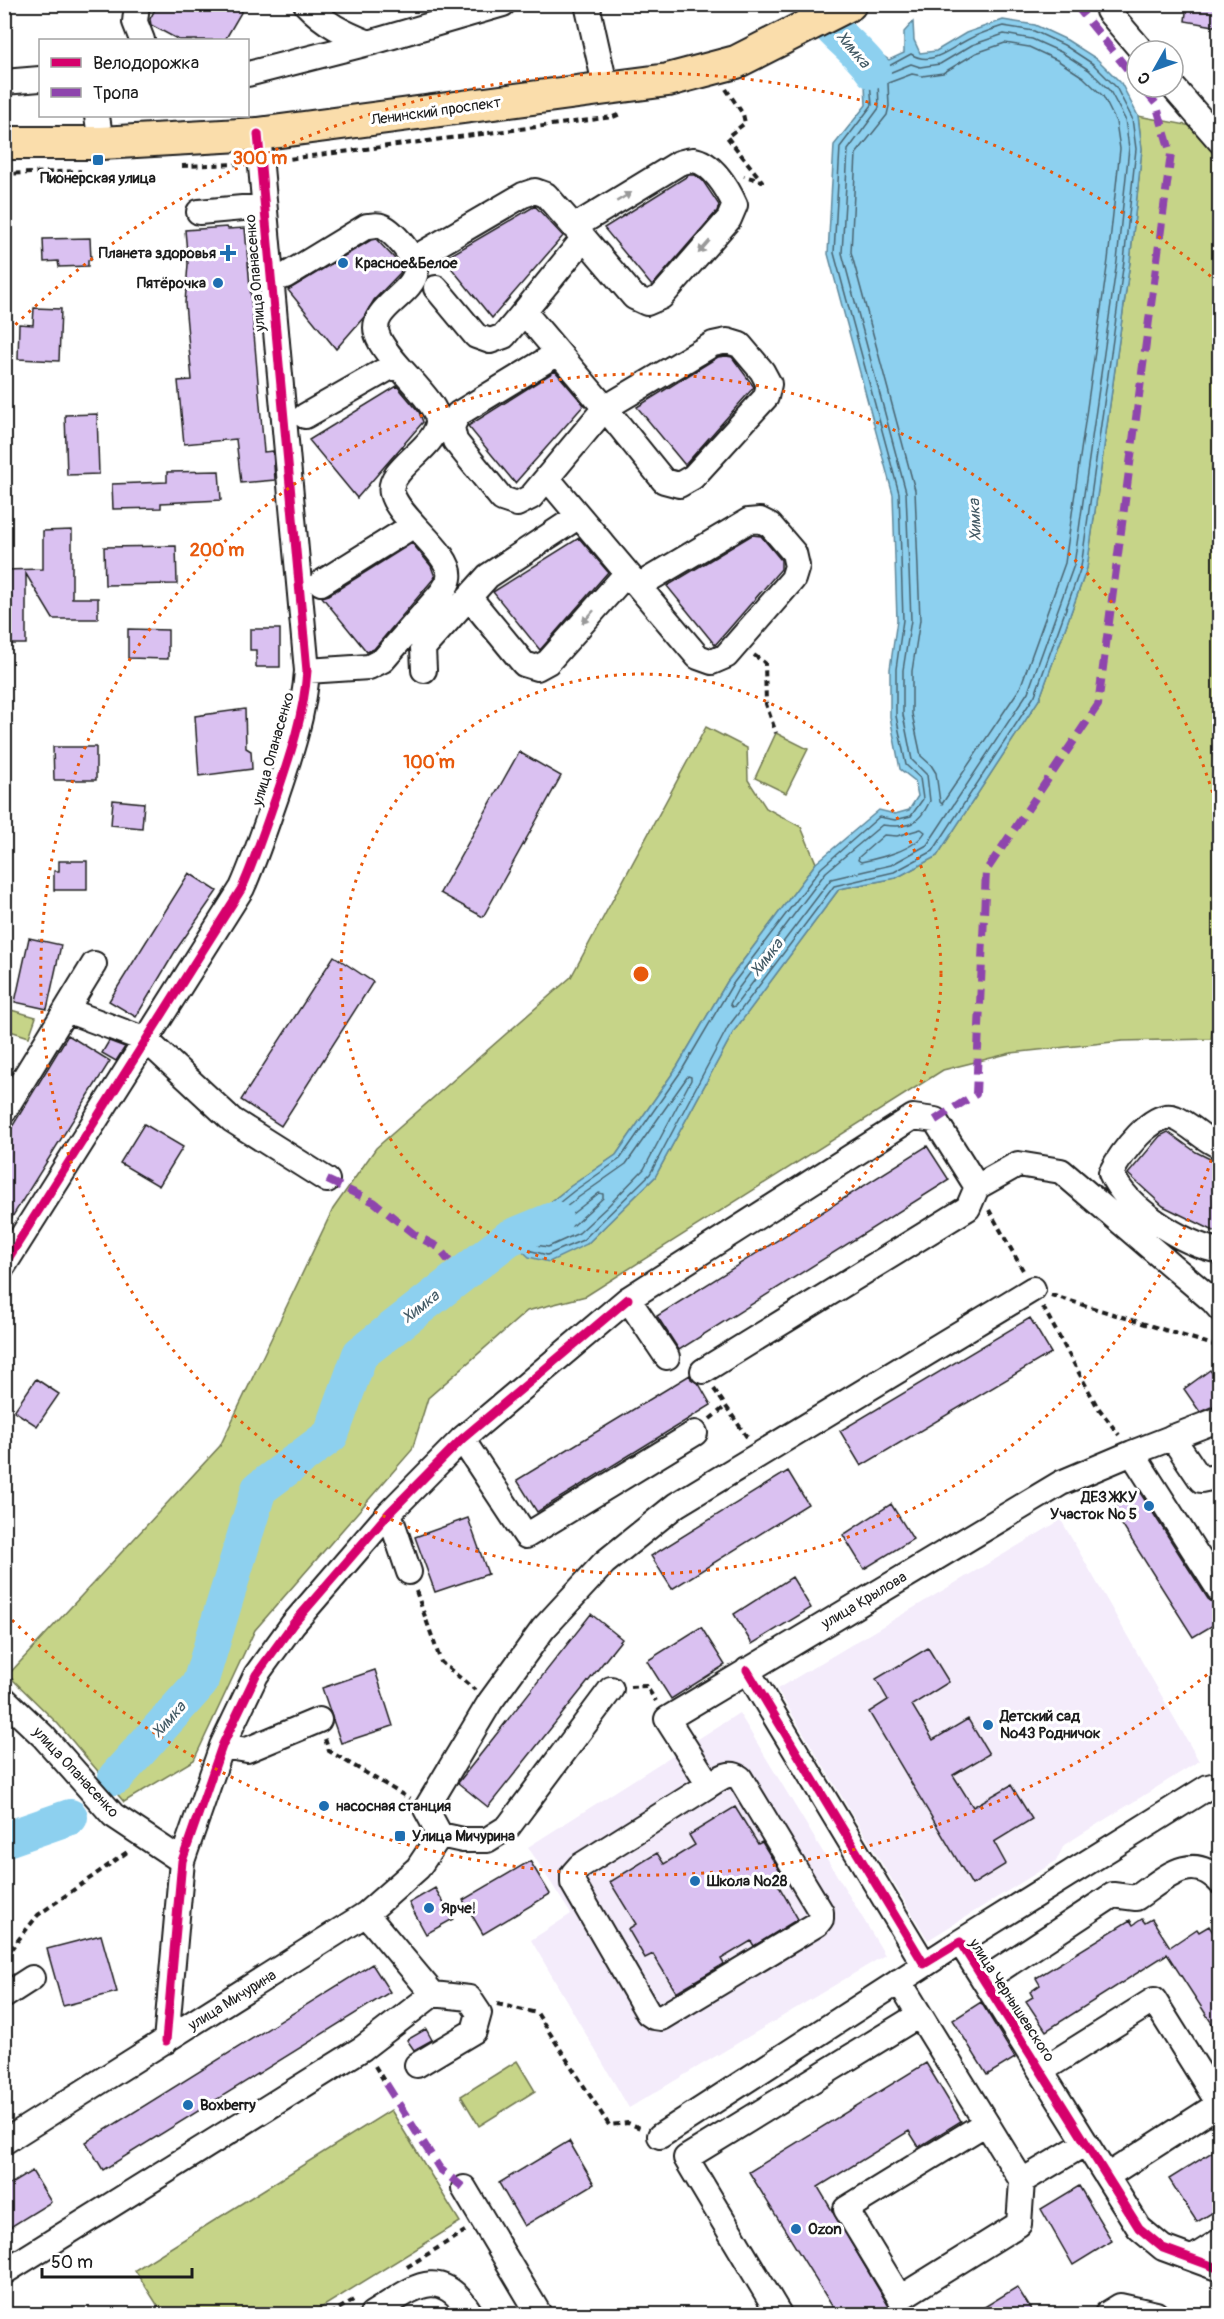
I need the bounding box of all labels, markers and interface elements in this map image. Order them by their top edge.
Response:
water label: Химка [832,27,875,73]
legend [39,39,249,117]
north arrow [1125,39,1185,99]
text: Велодорожка [93,52,199,75]
text: С [1133,68,1155,88]
text: Тропа [93,82,139,105]
street label: Ленинский проспект [369,93,503,130]
text: 300 m [233,147,287,170]
marker: Пионерская улица [91,153,105,167]
place label: Пионерская улица [40,169,156,188]
one-way arrow [616,191,632,202]
street label: улица Опанасенко [241,214,270,333]
one-way arrow [698,239,711,254]
place label: Планета здоровья [99,244,216,263]
marker: Планета здоровья [221,246,235,260]
place label: Красное&Белое [355,254,458,273]
marker: Красное&Белое [336,256,350,270]
place label: Пятёрочка [137,274,206,293]
marker: Пятёрочка [211,276,225,290]
water label: Химка [964,497,986,541]
text: 200 m [190,539,244,562]
one-way arrow [582,610,596,624]
street label: улица Опанасенко [248,690,299,809]
text: 100 m [403,751,455,774]
water label: Химка [746,934,789,980]
centre of rings [631,964,651,984]
water label: Химка [398,1285,445,1328]
place label: ДЕЗ ЖКУ Участок № 5 [1050,1488,1137,1524]
marker: ДЕЗ ЖКУ Участок № 5 [1142,1499,1156,1513]
street label: улица Крылова [817,1567,910,1634]
water label: Химка [147,1696,191,1742]
place label: Детский сад №43 Родничок [999,1707,1101,1743]
marker: Детский сад №43 Родничок [981,1718,995,1732]
street label: улица Опанасенко [28,1722,123,1822]
place label: насосная станция [336,1797,451,1816]
marker: насосная станция [317,1799,331,1813]
place label: Улица Мичурина [412,1827,515,1846]
marker: Улица Мичурина [393,1829,407,1843]
place label: Школа №28 [706,1872,788,1891]
marker: Школа №28 [688,1874,702,1888]
place label: Ярче! [441,1899,476,1918]
marker: Ярче! [422,1901,436,1915]
street label: улица Чернышевского [964,1934,1059,2065]
street label: улица Мичурина [184,1966,280,2036]
place label: Boxberry [200,2096,256,2115]
marker: Boxberry [181,2098,195,2112]
place label: Ozon [808,2220,842,2239]
marker: Ozon [789,2222,803,2236]
scale bar [42,2241,192,2279]
text: 50 m [51,2251,93,2274]

